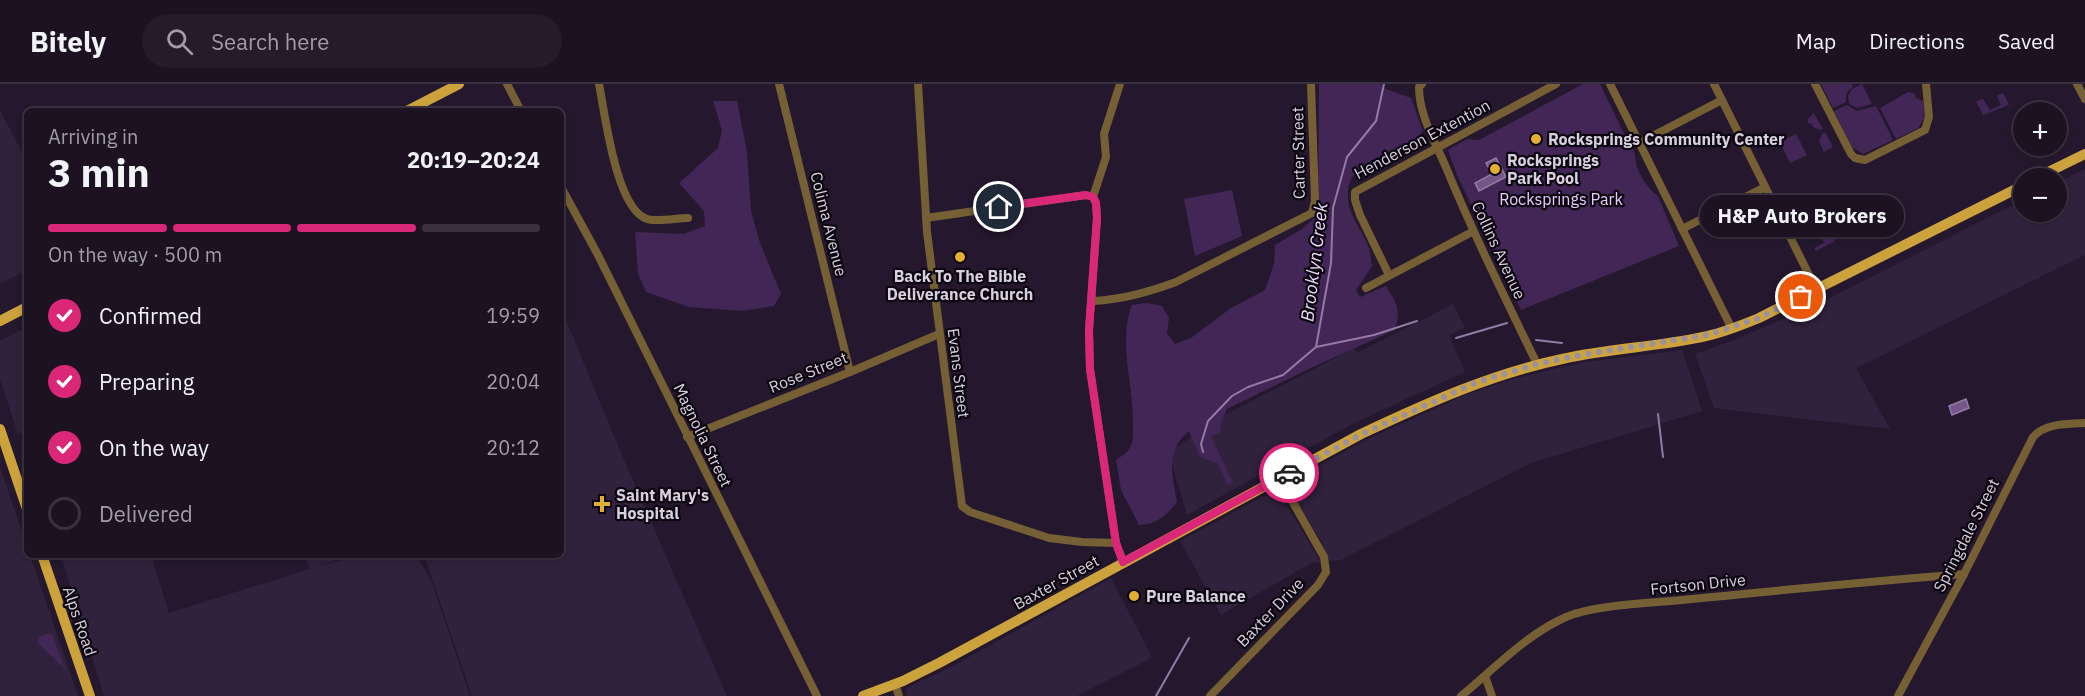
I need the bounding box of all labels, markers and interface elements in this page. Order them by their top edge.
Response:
search box [142,14,562,68]
text: Bitely [30,23,106,60]
icon: search [163,25,196,58]
text: Search here [211,27,329,56]
text: Map [1796,27,1836,55]
text: Directions [1869,27,1965,55]
text: Saved [1998,27,2055,55]
street label: Henderson Extention [1351,95,1493,183]
map controls [2013,102,2067,222]
button: + [2013,102,2067,156]
street label: Carter Street [1287,107,1309,199]
text: Arriving in [48,123,138,150]
place label: Rocksprings Community Center [1548,129,1785,149]
marker: Rocksprings Community Center [1529,132,1543,146]
text: 20:19–20:24 [407,145,540,174]
text: 3 min [48,147,150,198]
place label: Rocksprings Park Pool [1507,150,1599,188]
marker: Rocksprings Park Pool [1488,162,1502,176]
button: − [2013,168,2067,222]
street label: Colima Avenue [806,170,852,279]
pin [973,181,1024,232]
park label: Rocksprings Park [1499,189,1623,209]
icon: home [982,190,1015,223]
callout: H&P Auto Brokers [1699,195,1903,237]
street label: Collins Avenue [1468,198,1530,302]
water label: Brooklyn Creek [1295,201,1333,323]
text: H&P Auto Brokers [1718,202,1886,229]
text: On the way · 500 m [48,241,222,268]
marker: Back To The Bible Deliverance Church [953,250,967,264]
place label: Back To The Bible Deliverance Church [887,266,1033,304]
pin [1775,271,1826,322]
icon: bag [1784,280,1817,313]
icon: check [48,299,81,332]
text: Confirmed [99,301,202,330]
text: 19:59 [486,302,540,329]
street label: Evans Street [944,327,974,419]
street label: Rose Street [766,347,850,397]
icon: check [48,365,81,398]
text: Preparing [99,367,194,396]
text: 20:04 [486,368,540,395]
street label: Magnolia Street [669,380,737,490]
icon: check [48,431,81,464]
text: On the way [99,433,209,462]
text: 20:12 [486,434,540,461]
courier [1259,443,1319,503]
icon: car [1273,457,1306,490]
street label: Springdale Street [1929,475,2003,595]
place label: Saint Mary's Hospital [616,485,709,523]
marker: Saint Mary's Hospital [593,495,611,513]
text: Delivered [99,499,193,528]
street label: Baxter Street [1010,550,1102,614]
street label: Fortson Drive [1649,569,1747,599]
street label: Baxter Drive [1232,573,1308,651]
street label: Alps Road [59,584,101,658]
place label: Pure Balance [1146,586,1246,606]
marker: Pure Balance [1127,589,1141,603]

